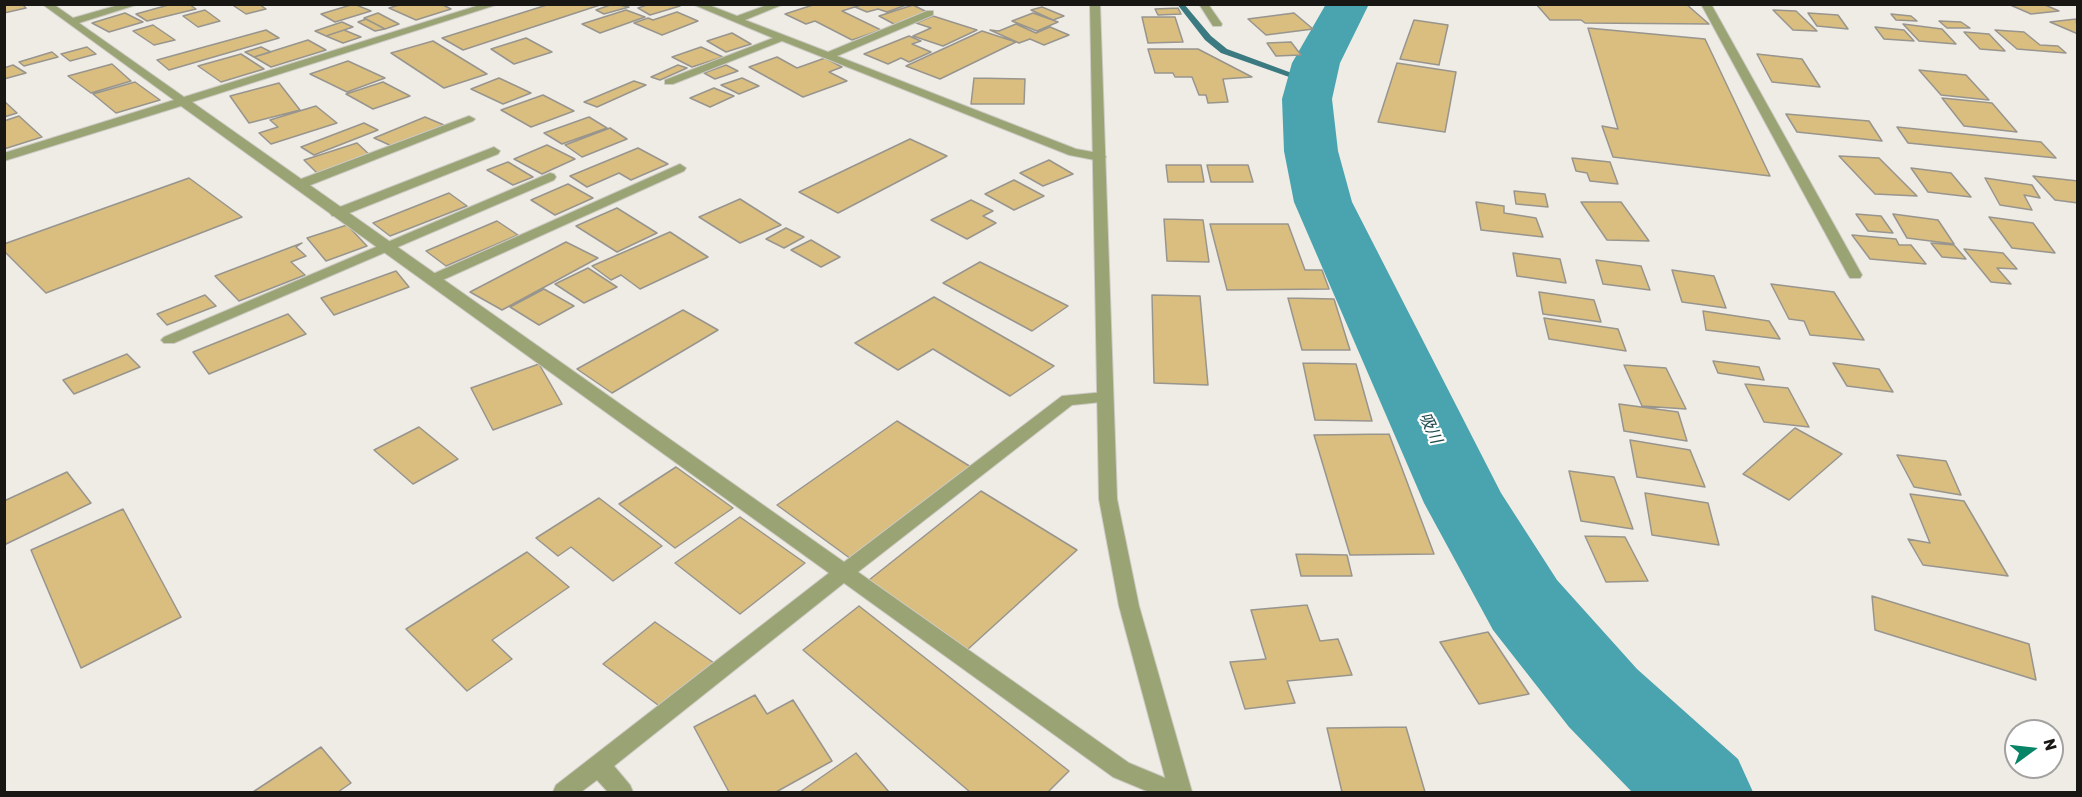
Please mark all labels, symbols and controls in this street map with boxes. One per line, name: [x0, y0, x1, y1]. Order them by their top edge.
water label: 吸川: [1415, 409, 1445, 447]
north arrow: [2004, 719, 2064, 779]
text: N: [2039, 737, 2061, 753]

